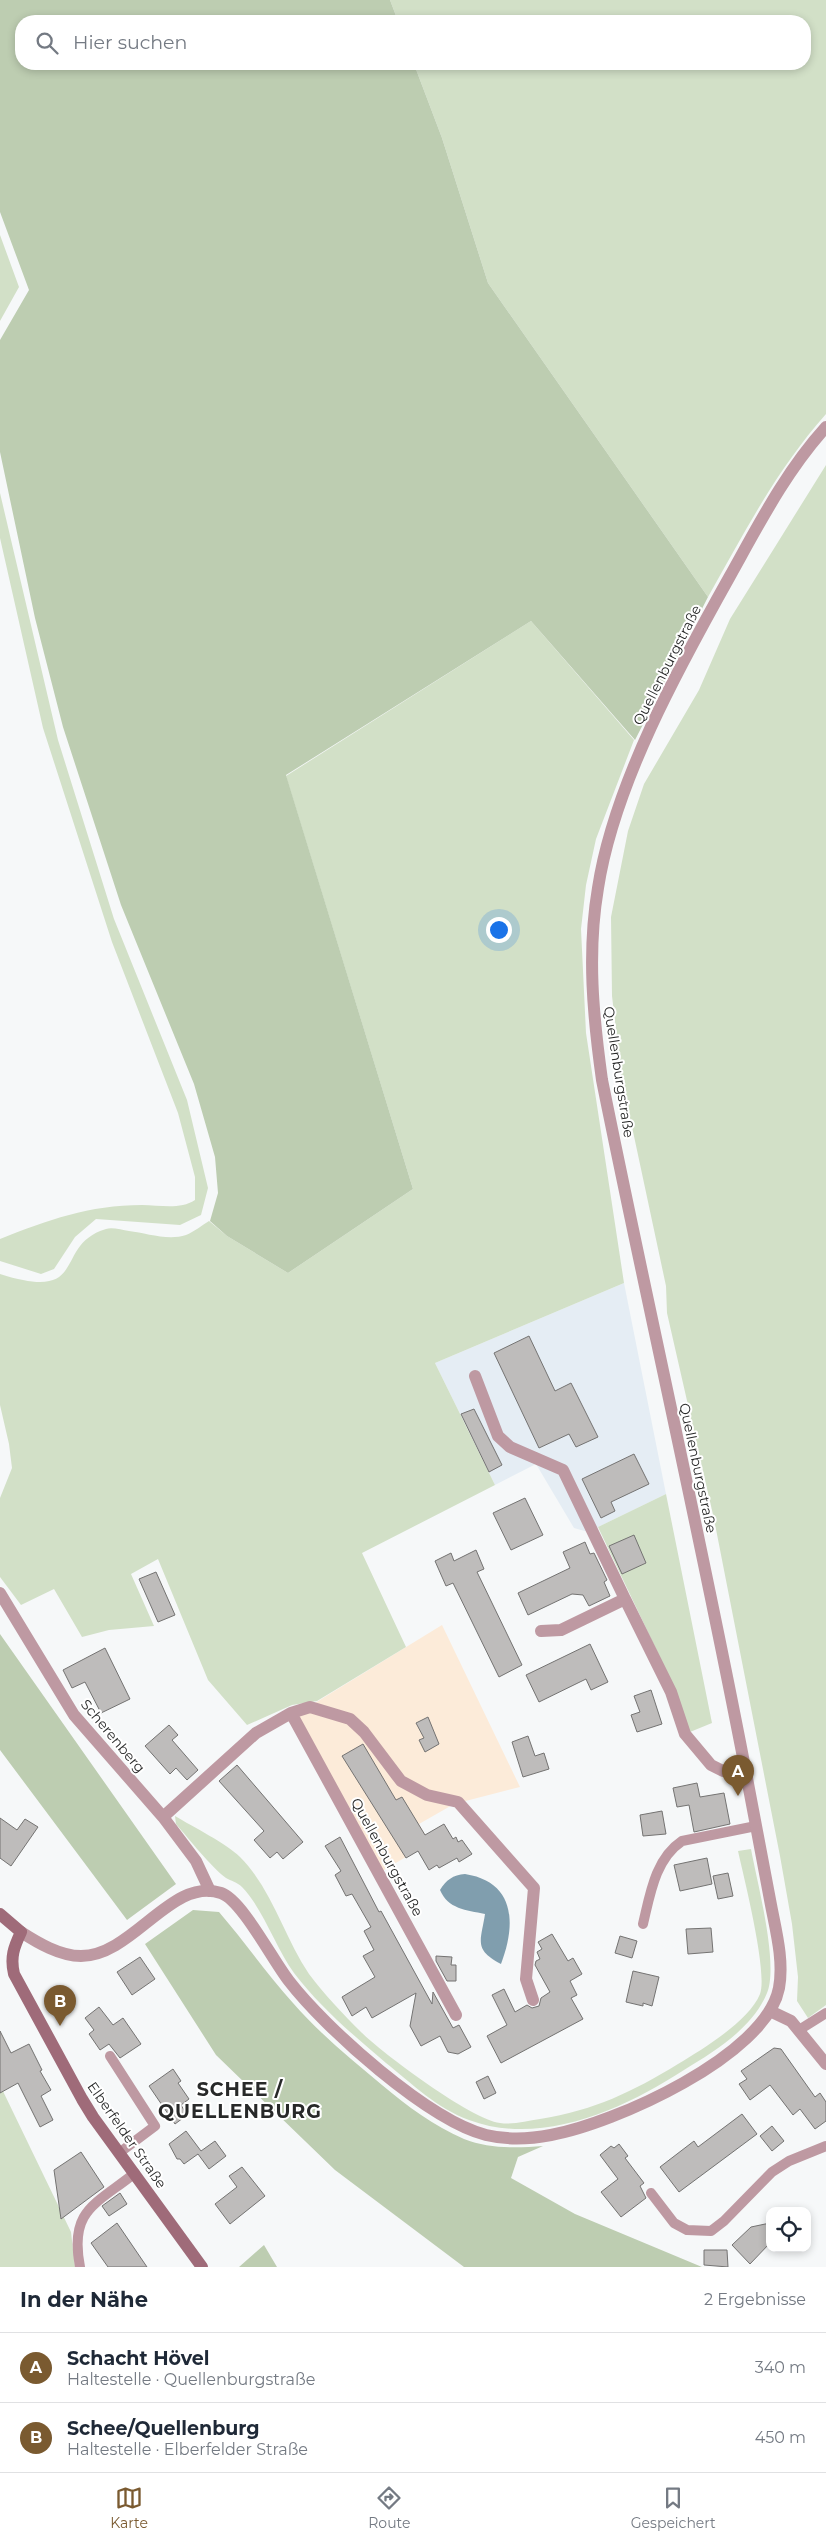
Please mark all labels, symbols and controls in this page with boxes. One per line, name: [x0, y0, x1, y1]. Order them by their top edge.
search box: [15, 15, 811, 70]
icon: search: [33, 29, 61, 57]
text: Hier suchen: [73, 31, 187, 54]
street label: Quellenburgstraße: [629, 602, 705, 728]
your location: [486, 917, 512, 943]
street label: Quellenburgstraße: [600, 1005, 638, 1139]
street label: Quellenburgstraße: [675, 1401, 721, 1535]
street label: Scherenberg: [77, 1695, 149, 1777]
pin: A: [722, 1755, 754, 1796]
street label: Quellenburgstraße: [347, 1795, 427, 1919]
pin: B: [44, 1985, 76, 2026]
street label: Elberfelder Straße: [83, 2078, 171, 2192]
district label: SCHEE / QUELLENBURG: [158, 2078, 322, 2123]
map controls: [766, 2207, 811, 2252]
button: locate: [766, 2207, 811, 2252]
text: In der Nähe: [20, 2287, 148, 2312]
text: 2 Ergebnisse: [704, 2290, 806, 2309]
text: Schacht Hövel: [67, 2347, 209, 2370]
text: A: [30, 2358, 42, 2377]
text: 340 m: [755, 2358, 806, 2377]
text: Haltestelle · Quellenburgstraße: [67, 2370, 315, 2389]
text: Schee/Quellenburg: [67, 2417, 260, 2440]
text: B: [30, 2428, 42, 2447]
text: 450 m: [755, 2428, 806, 2447]
text: Haltestelle · Elberfelder Straße: [67, 2440, 308, 2459]
tab: Karte: [110, 2484, 148, 2532]
tab: Route: [368, 2484, 410, 2532]
tab: Gespeichert: [631, 2484, 716, 2532]

